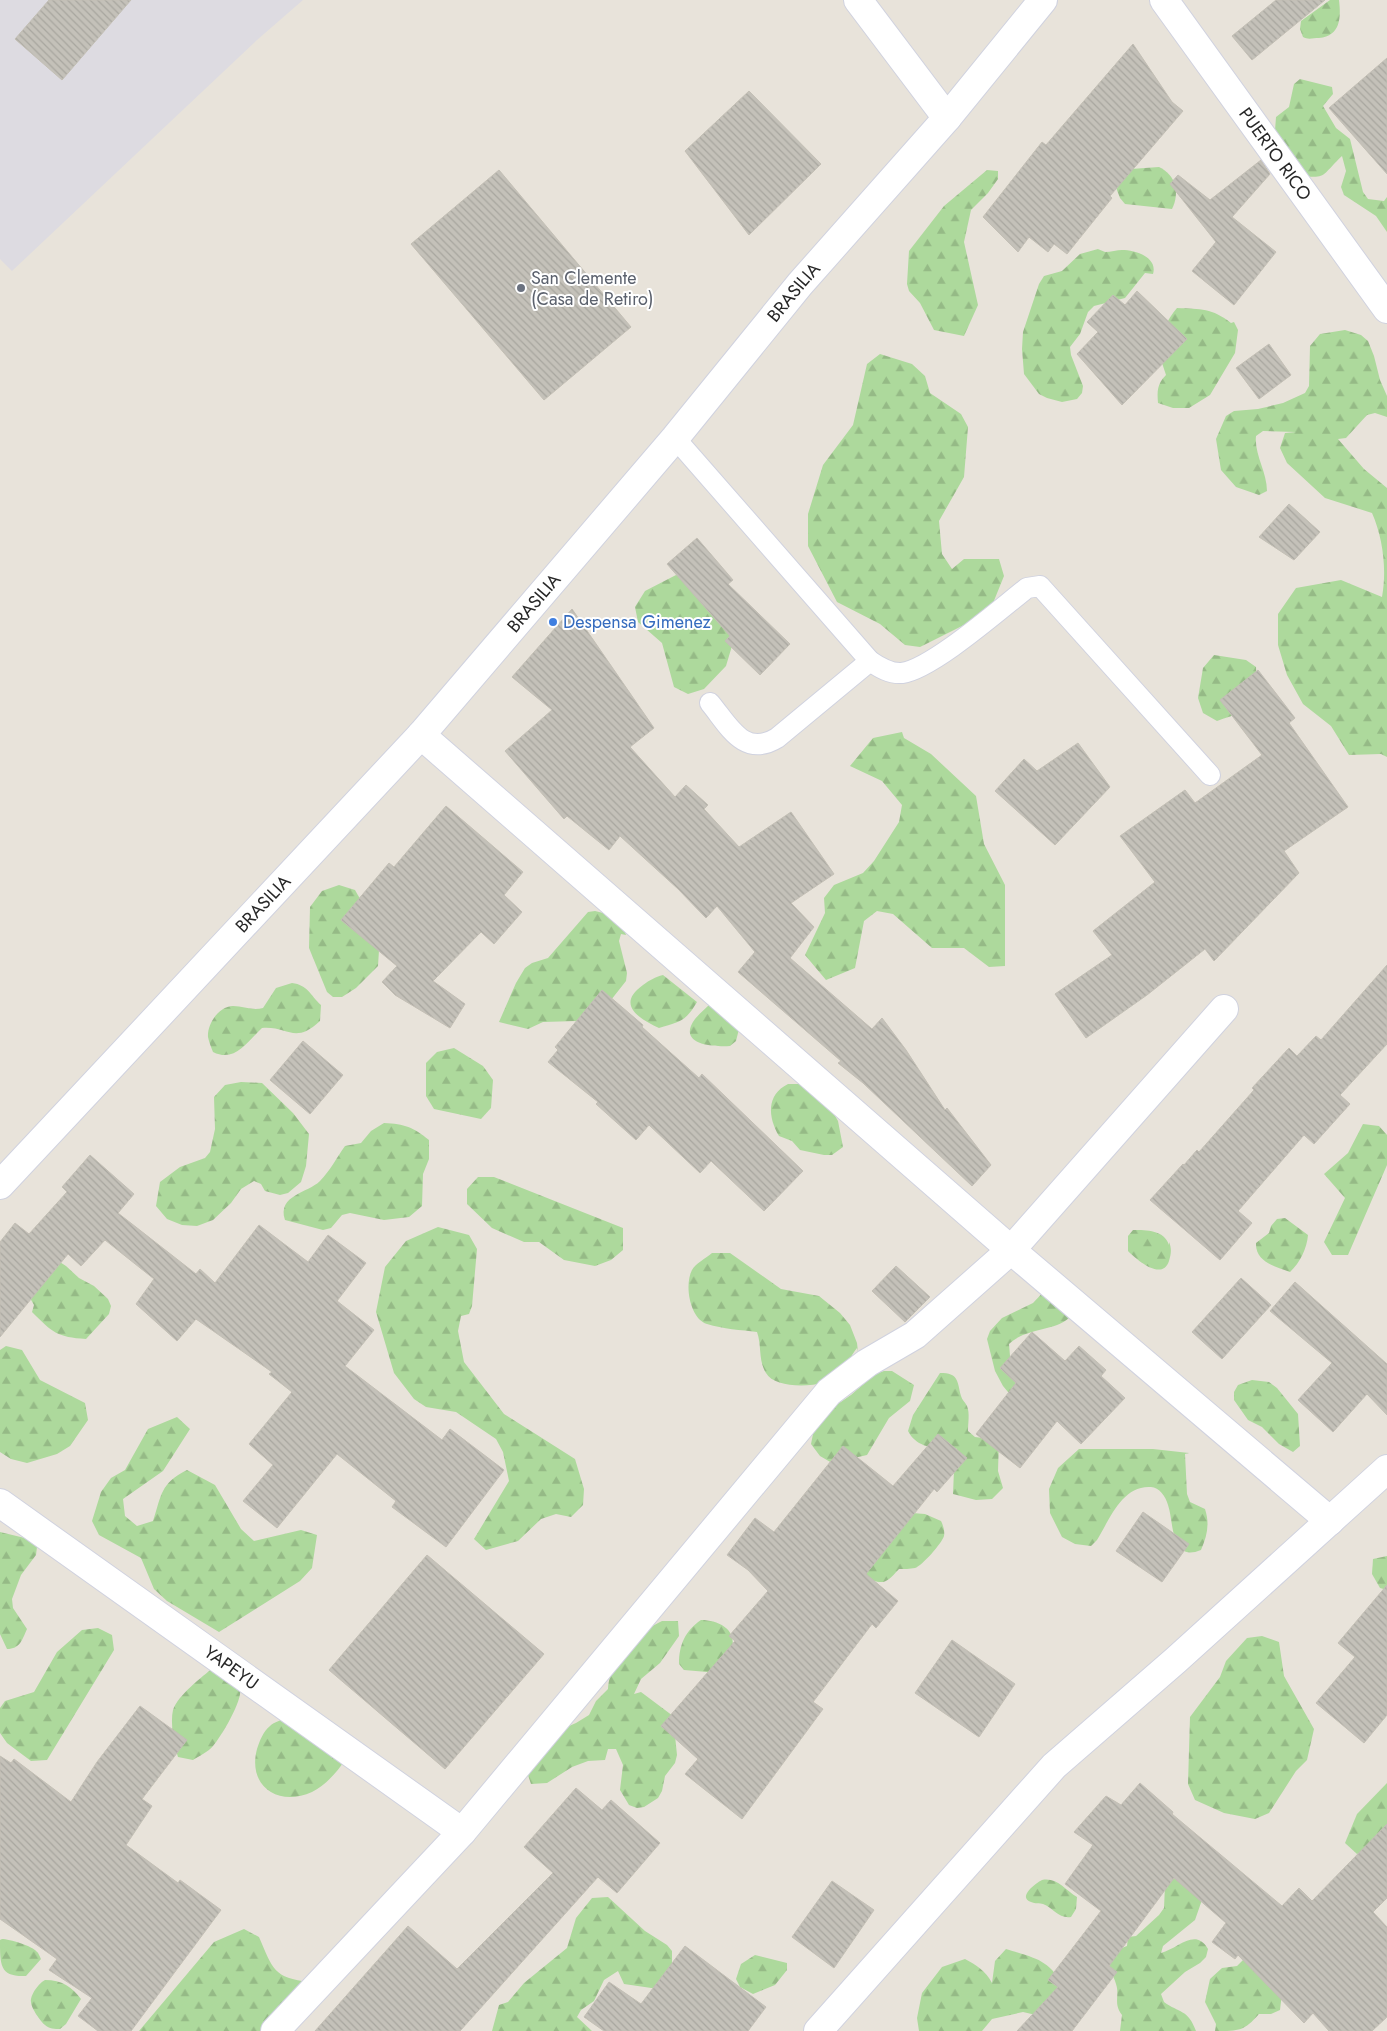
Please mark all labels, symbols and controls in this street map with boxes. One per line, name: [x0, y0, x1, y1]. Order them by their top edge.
street label: PUERTO RICO: [1233, 102, 1318, 206]
street label: BRASILIA: [761, 257, 826, 328]
place label: San Clemente (Casa de Retiro): [531, 265, 653, 312]
marker: San Clemente (Casa de Retiro): [515, 282, 527, 294]
street label: BRASILIA: [501, 568, 567, 638]
place label: Despensa Gimenez: [563, 609, 711, 635]
marker: Despensa Gimenez: [547, 616, 559, 628]
street label: BRASILIA: [229, 869, 297, 939]
street label: YAPEYU: [199, 1639, 264, 1696]

